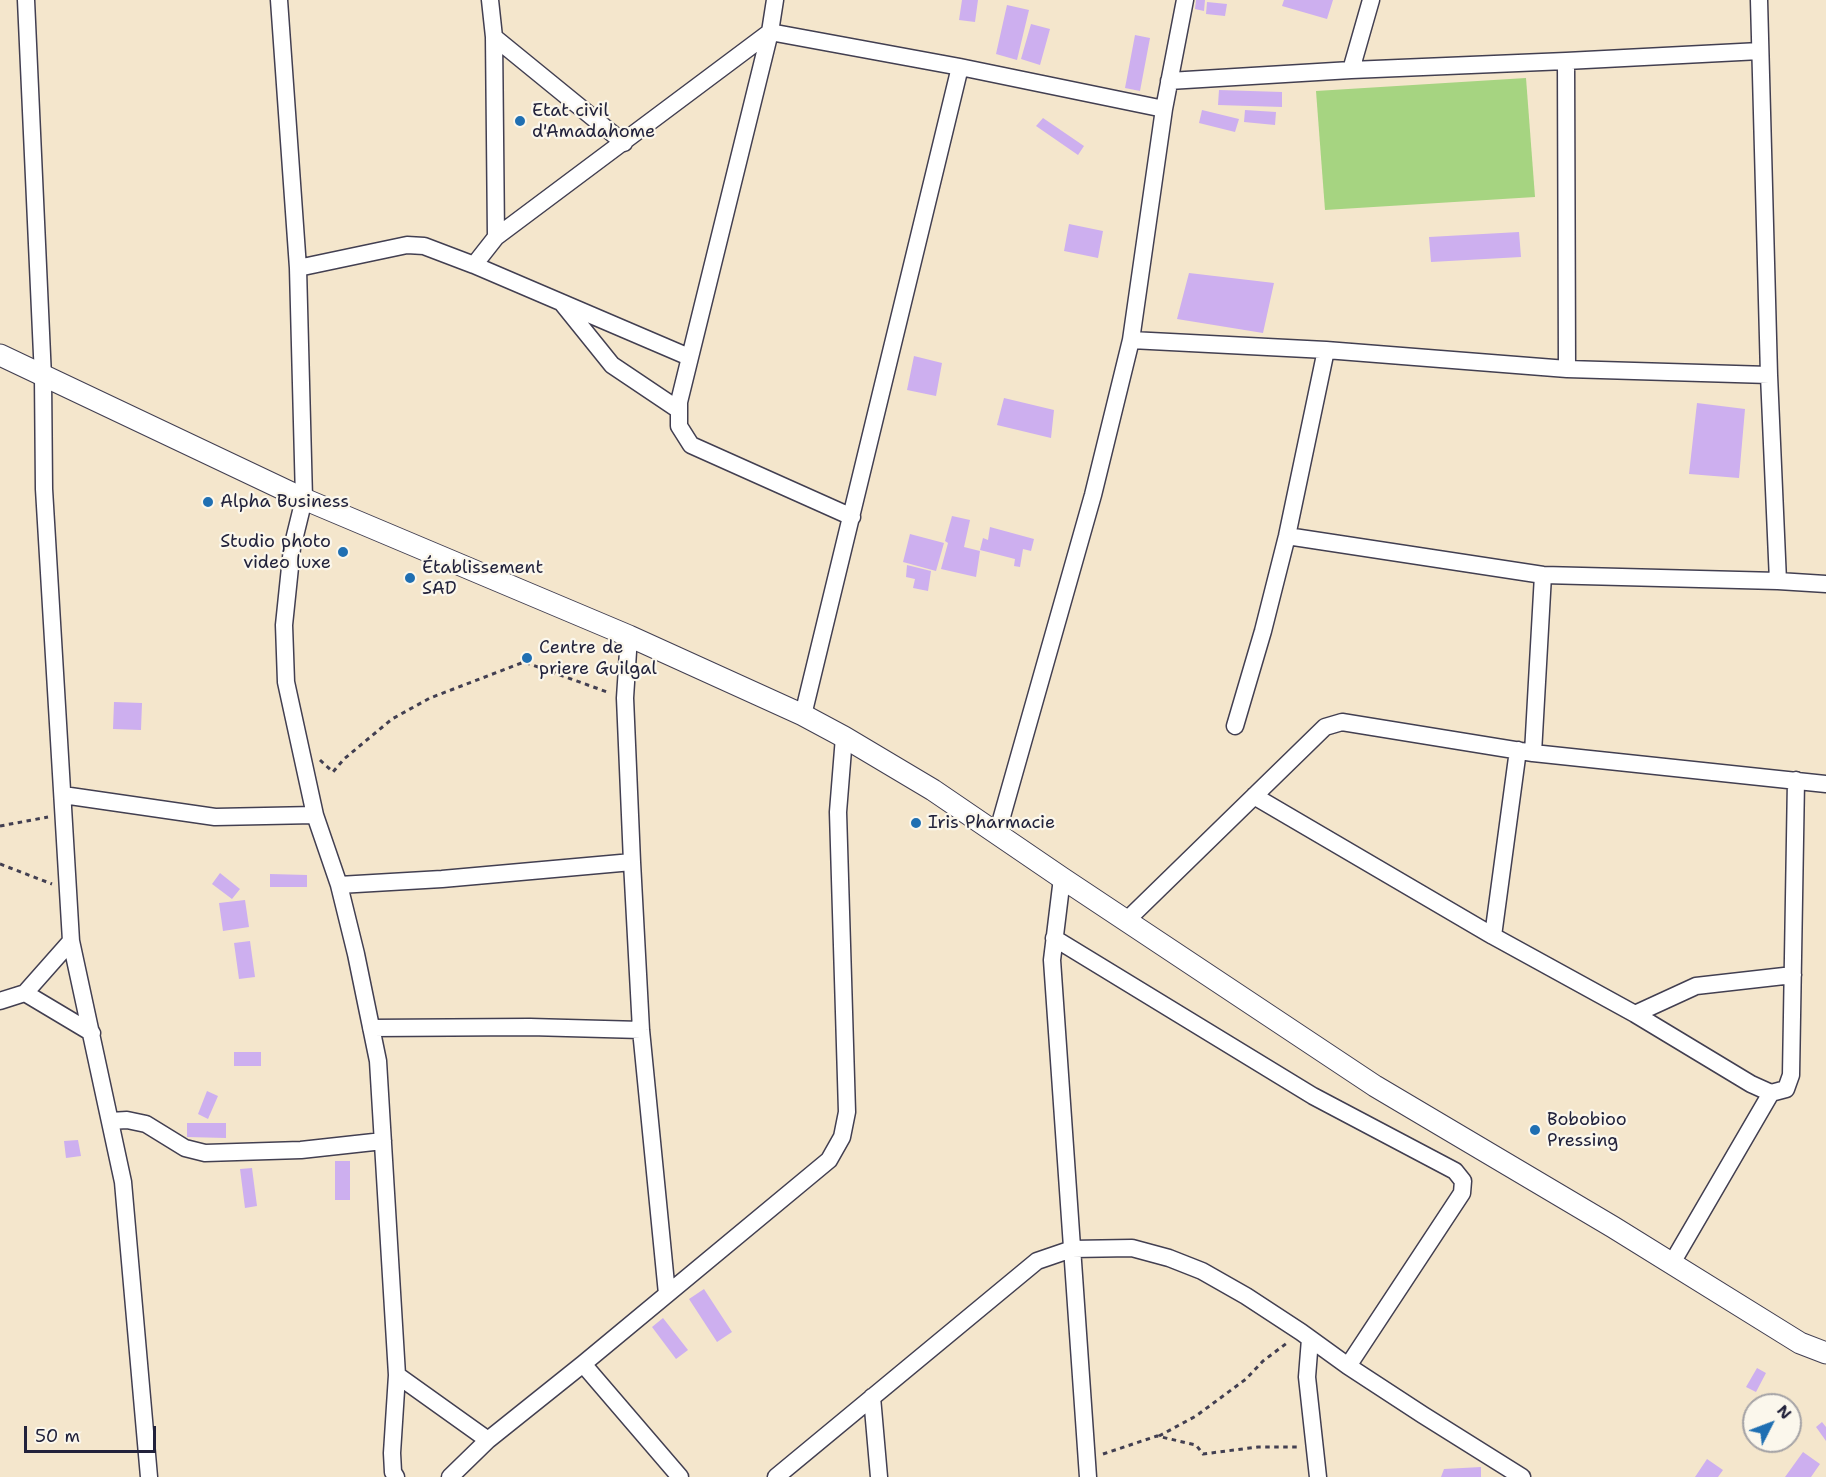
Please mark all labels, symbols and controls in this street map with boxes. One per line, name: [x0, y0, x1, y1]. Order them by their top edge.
place label: Etat civil d'Amadahome: [532, 100, 655, 142]
marker: Etat civil d'Amadahome: [513, 114, 527, 128]
place label: Alpha Business: [220, 491, 349, 513]
marker: Alpha Business: [201, 495, 215, 509]
place label: Studio photo video luxe: [220, 531, 331, 574]
marker: Studio photo video luxe: [336, 545, 350, 559]
place label: Établissement SAD: [422, 557, 543, 600]
marker: Établissement SAD: [403, 571, 417, 585]
place label: Centre de priere Guilgal: [539, 637, 657, 680]
marker: Centre de priere Guilgal: [520, 651, 534, 665]
place label: Iris Pharmacie: [928, 812, 1055, 834]
marker: Iris Pharmacie: [909, 816, 923, 830]
place label: Bobobioo Pressing: [1547, 1109, 1627, 1152]
marker: Bobobioo Pressing: [1528, 1123, 1542, 1137]
north arrow: [1742, 1393, 1802, 1453]
text: N: [1772, 1400, 1796, 1424]
scale bar: [27, 1414, 159, 1452]
text: 50 m: [35, 1424, 80, 1448]

